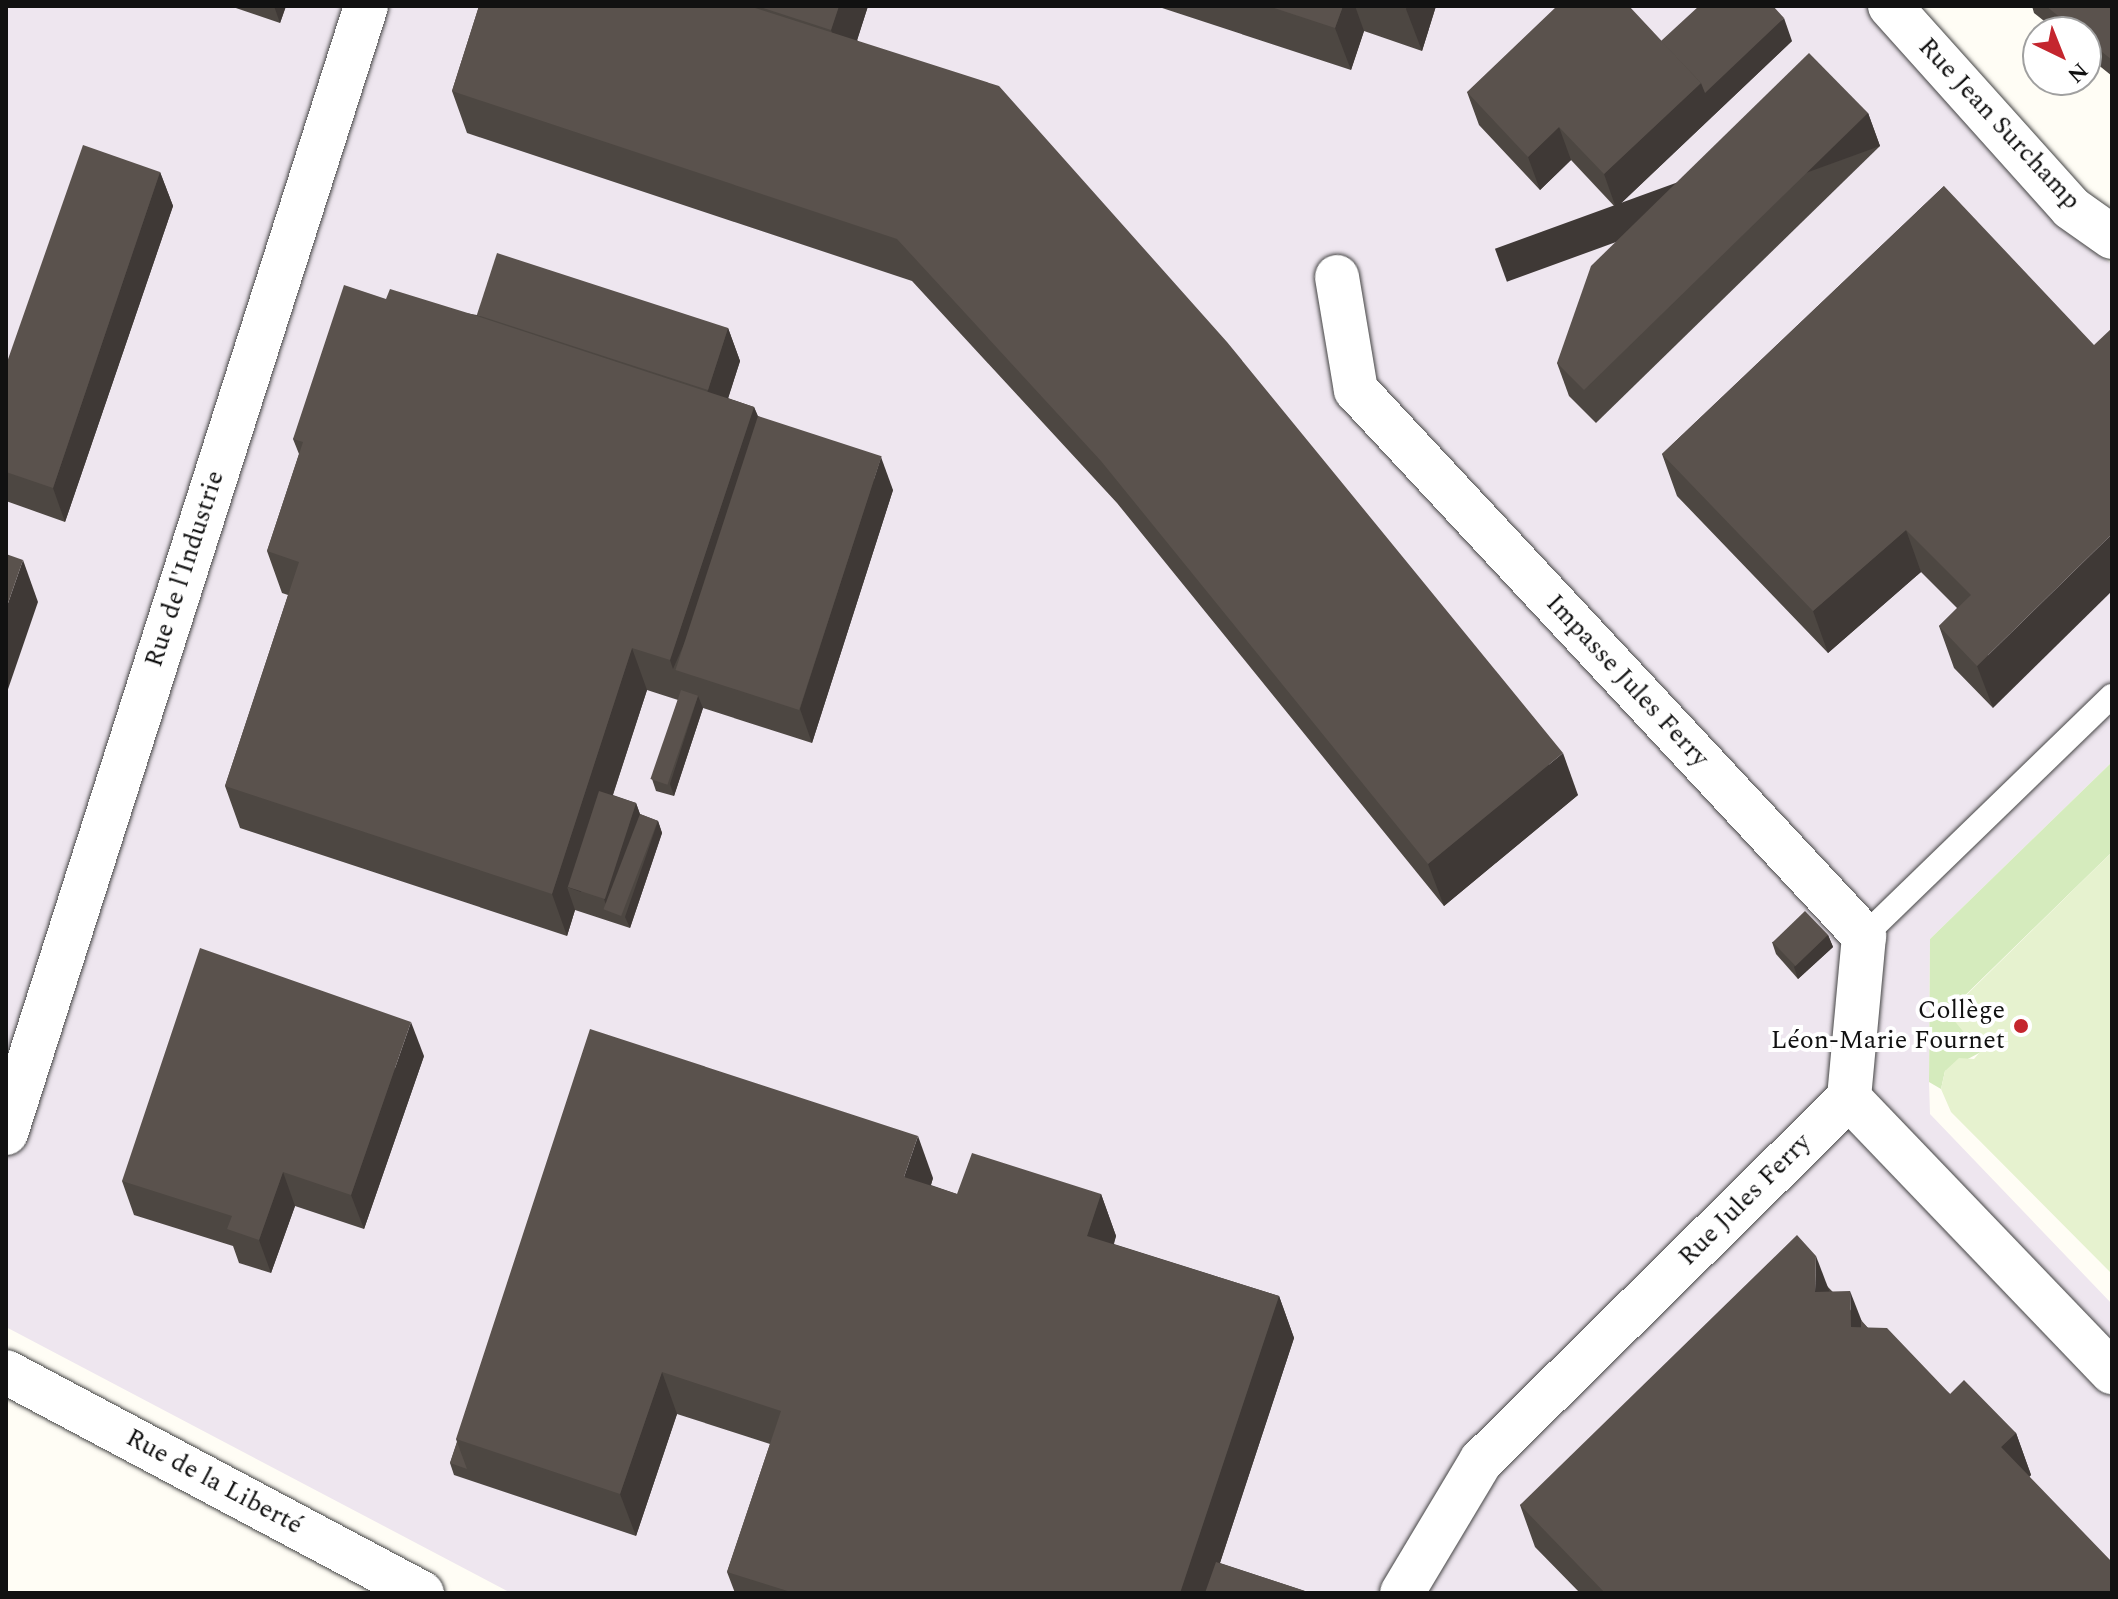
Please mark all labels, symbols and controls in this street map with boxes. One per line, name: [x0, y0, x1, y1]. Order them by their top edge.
north arrow: [2022, 16, 2102, 96]
street label: Rue Jean Surchamp: [1911, 32, 2087, 216]
text: N: [2060, 54, 2095, 91]
street label: Rue de l'Industrie: [139, 467, 231, 671]
street label: Impasse Jules Ferry: [1539, 588, 1715, 774]
place label: Collège Léon-Marie Fournet: [1771, 995, 2005, 1056]
marker: Collège Léon-Marie Fournet: [2012, 1017, 2030, 1035]
street label: Rue Jules Ferry: [1672, 1127, 1818, 1273]
street label: Rue de la Liberté: [120, 1422, 308, 1542]

